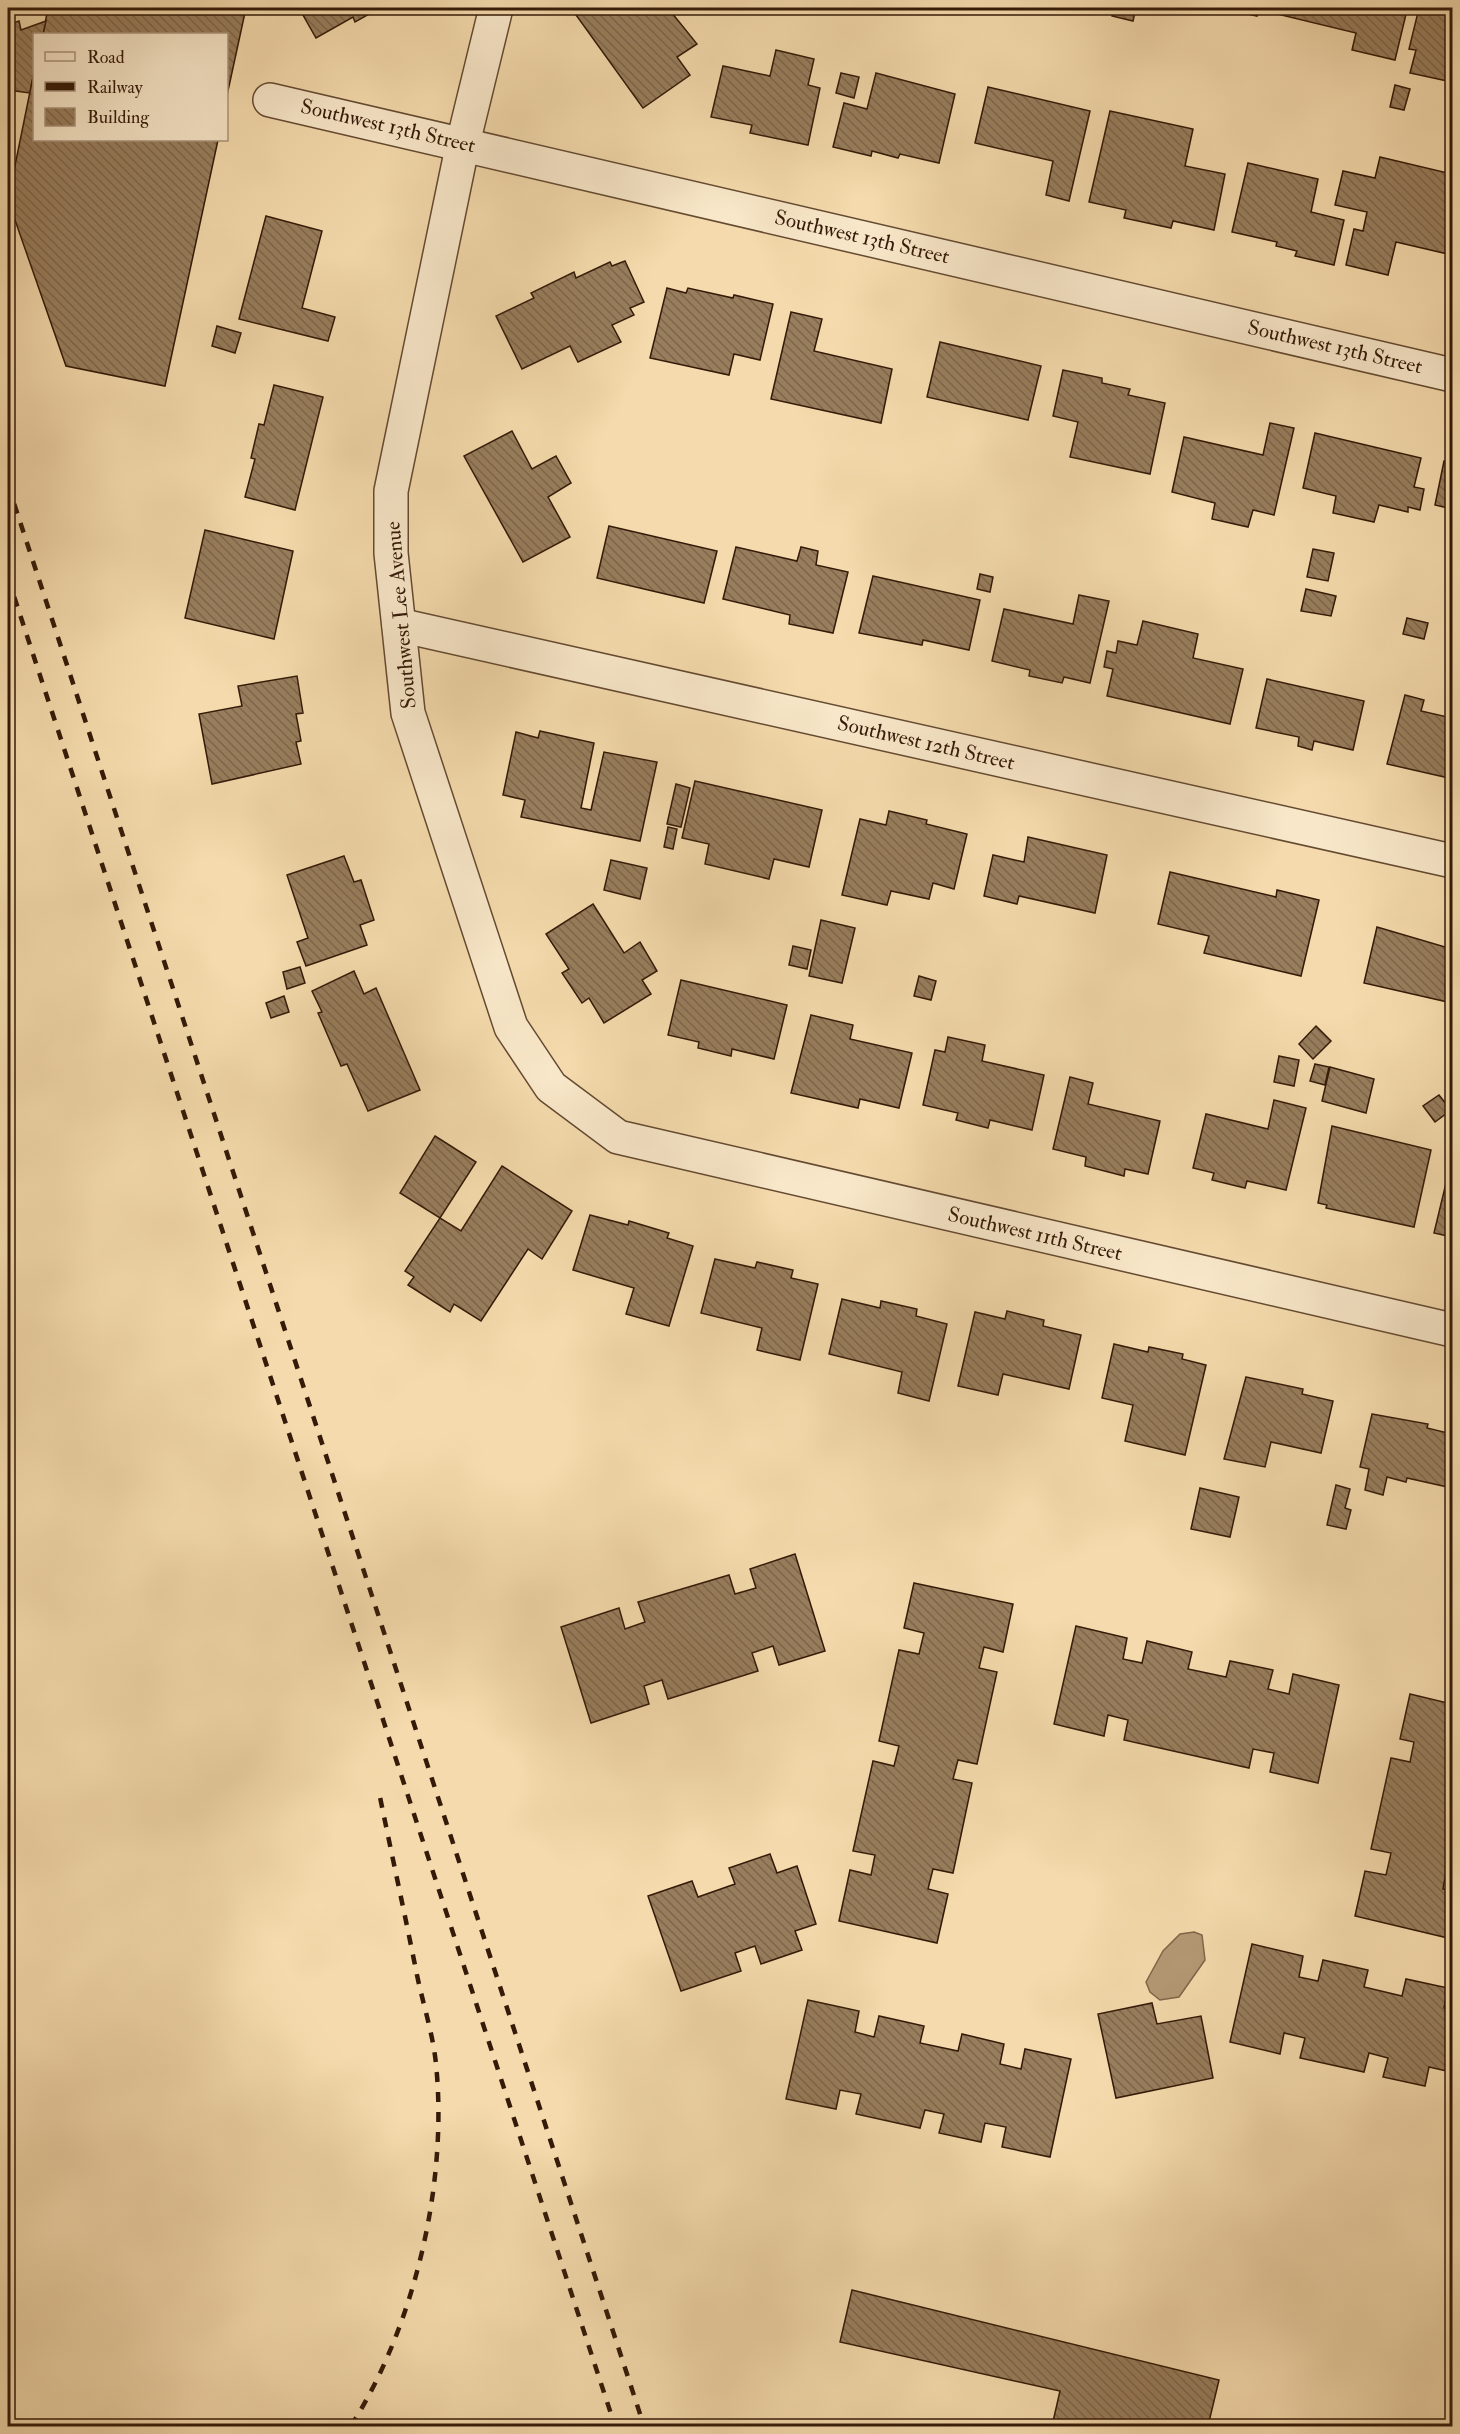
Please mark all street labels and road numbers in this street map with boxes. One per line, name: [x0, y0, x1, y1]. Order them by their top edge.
street label: Southwest 13th Street: [298, 93, 478, 159]
street label: Southwest 13th Street: [772, 204, 952, 270]
street label: Southwest 13th Street: [1245, 314, 1425, 380]
street label: Southwest Lee Avenue: [379, 520, 423, 710]
street label: Southwest 12th Street: [835, 709, 1017, 777]
street label: Southwest 11th Street: [945, 1201, 1125, 1267]

